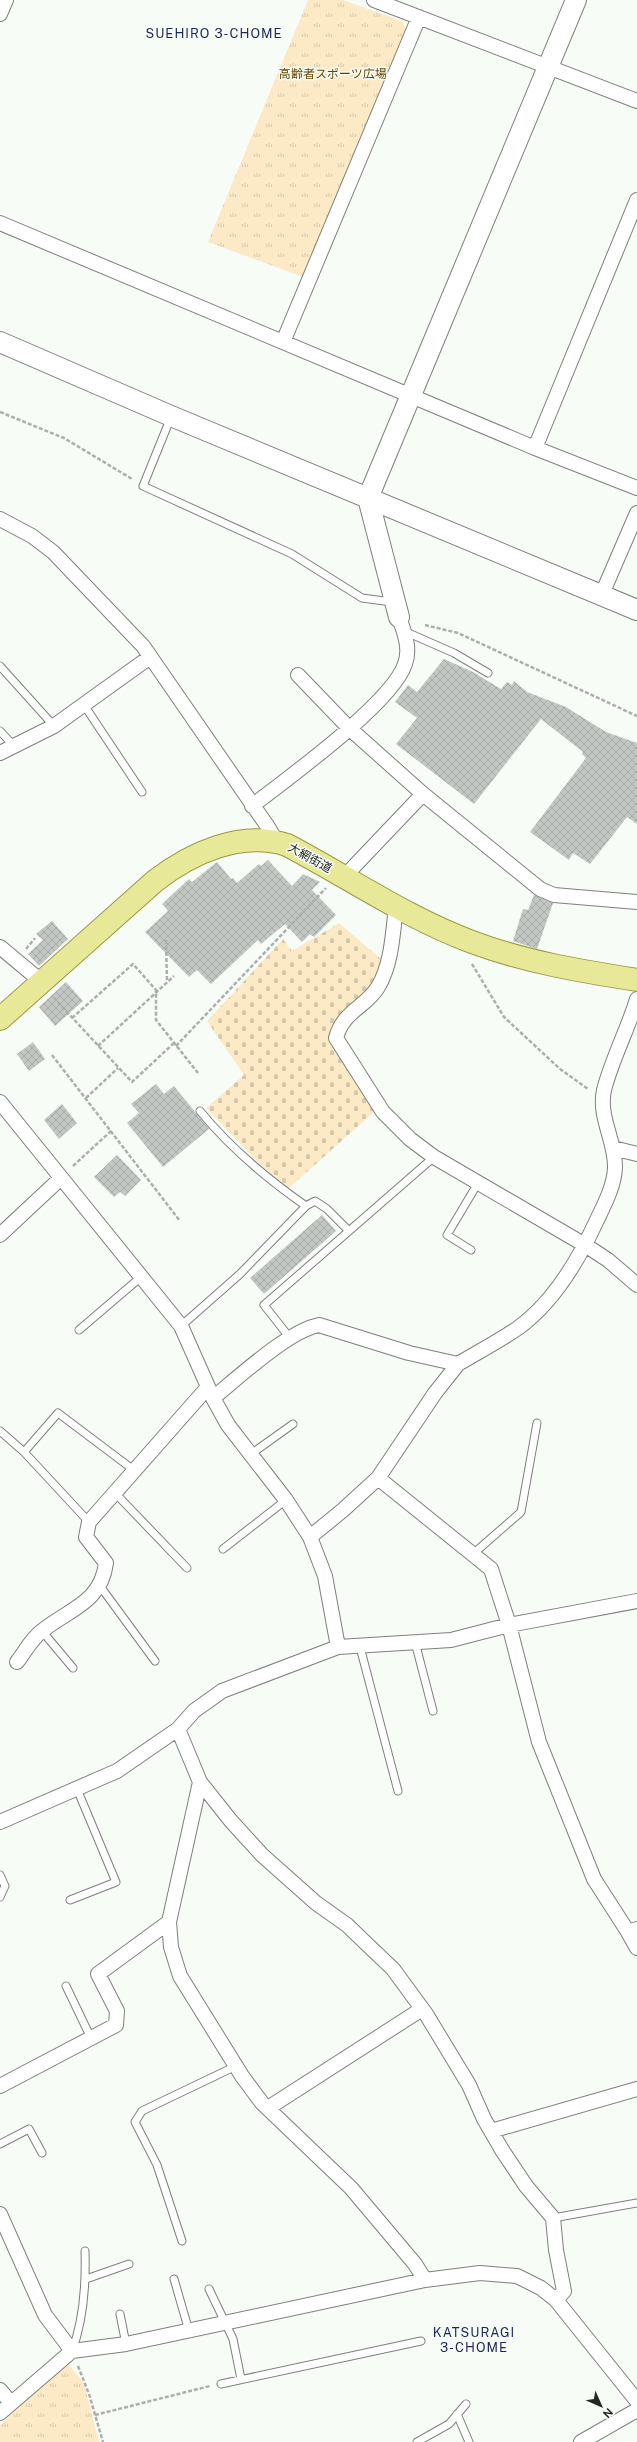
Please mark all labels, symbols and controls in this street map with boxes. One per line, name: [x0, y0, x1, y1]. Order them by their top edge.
district label: SUEHIRO 3-CHOME: [145, 26, 283, 41]
park label: 高齢者スポーツ広場: [279, 67, 387, 81]
street label: 大網街道: [286, 840, 334, 876]
district label: KATSURAGI 3-CHOME: [433, 2325, 515, 2355]
north arrow: [581, 2386, 621, 2426]
text: N: [601, 2406, 615, 2420]

